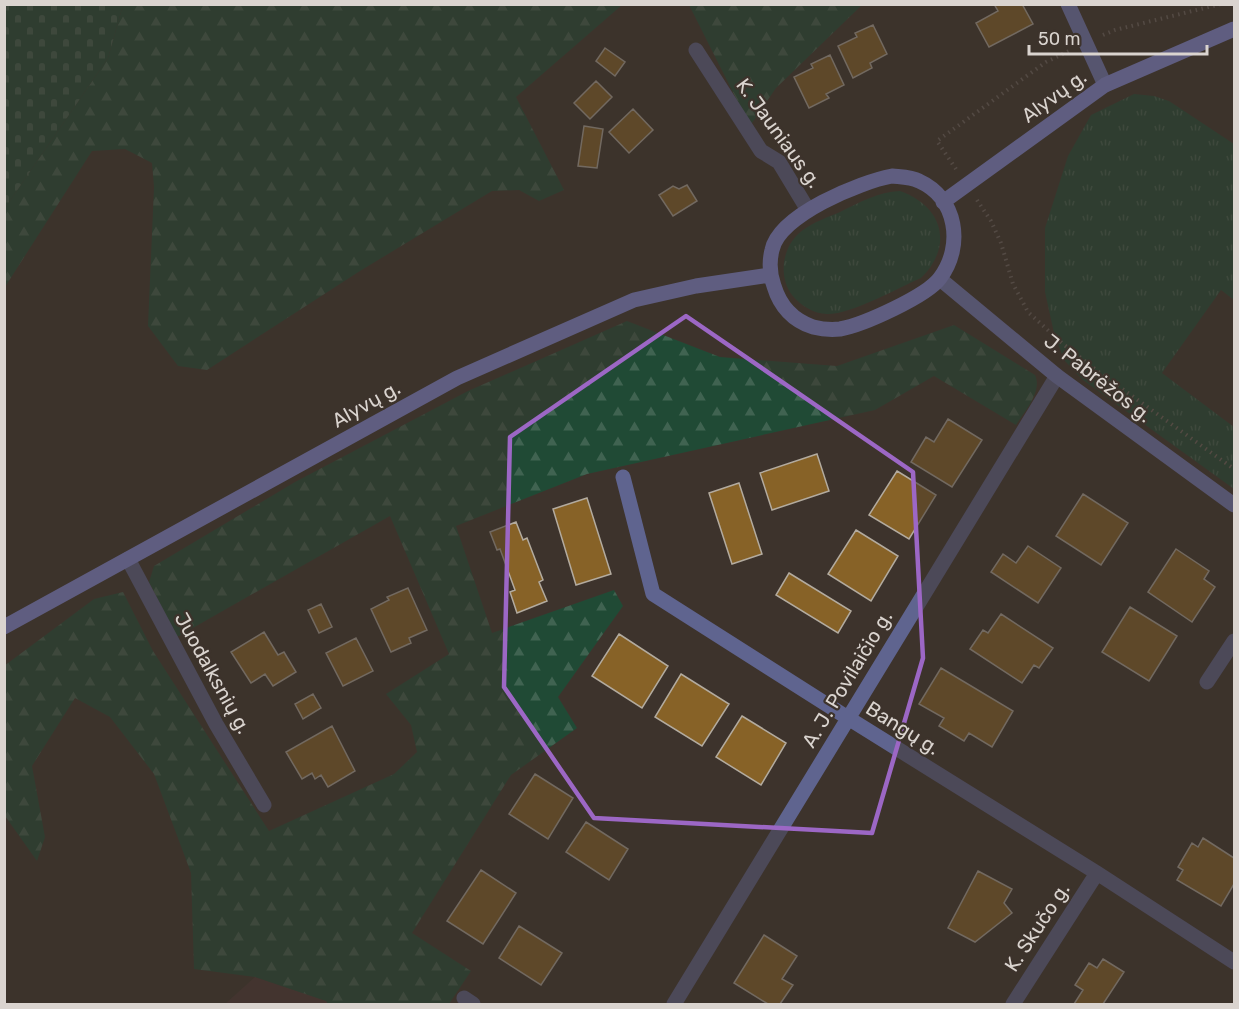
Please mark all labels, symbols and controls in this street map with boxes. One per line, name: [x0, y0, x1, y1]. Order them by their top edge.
scale bar: [1029, 18, 1208, 56]
text: 50 m: [1038, 28, 1081, 50]
street label: Alyvų g.: [1017, 64, 1091, 128]
street label: K. Jauniaus g.: [731, 73, 827, 193]
street label: J. Pabrėžos g.: [1039, 329, 1157, 427]
street label: Alyvų g.: [328, 375, 404, 433]
street label: A. J. Povilaičio g.: [797, 606, 897, 752]
street label: Juodalksnių g.: [170, 608, 256, 738]
street label: Bangų g.: [862, 696, 944, 760]
street label: K. Skučo g.: [999, 878, 1075, 976]

